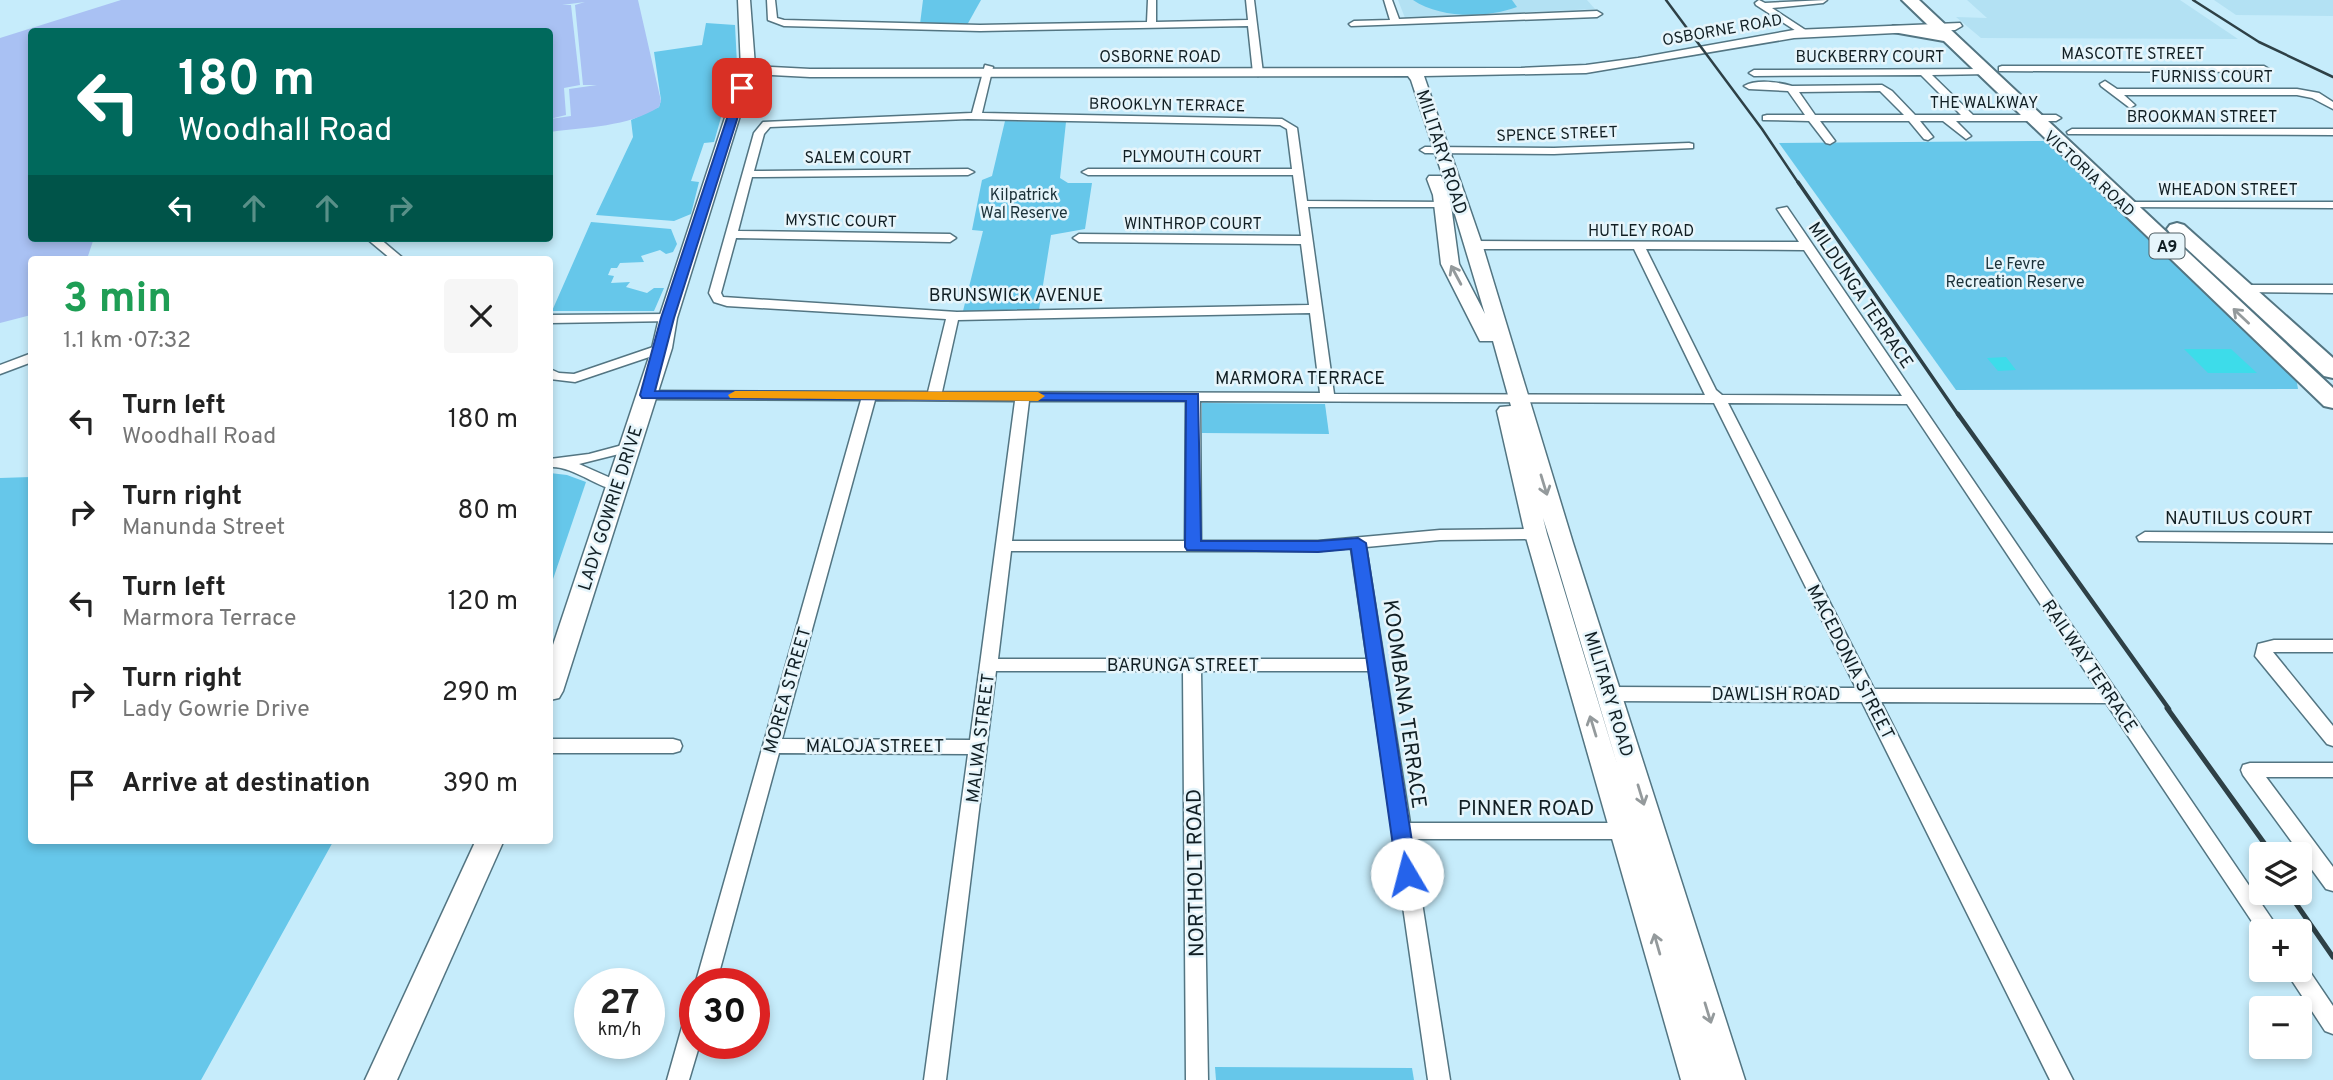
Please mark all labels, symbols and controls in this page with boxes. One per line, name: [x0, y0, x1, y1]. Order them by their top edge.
street label: OSBORNE ROAD: [1661, 11, 1784, 51]
street label: MASCOTTE STREET: [2061, 45, 2205, 65]
street label: OSBORNE ROAD: [1099, 48, 1221, 68]
street label: BUCKBERRY COURT: [1796, 48, 1944, 68]
text: 180 m: [178, 51, 315, 113]
icon: left: [63, 56, 154, 147]
pin: [712, 58, 772, 118]
street label: FURNISS COURT: [2151, 68, 2273, 88]
icon: arrive: [723, 69, 761, 107]
street label: MILITARY ROAD: [1410, 87, 1472, 218]
street label: THE WALKWAY: [1930, 94, 2038, 114]
street label: BROOKLYN TERRACE: [1089, 95, 1245, 117]
street label: BROOKMAN STREET: [2127, 108, 2277, 128]
text: Woodhall Road: [178, 112, 392, 152]
street label: SPENCE STREET: [1496, 123, 1618, 147]
street label: VICTORIA ROAD: [2039, 127, 2138, 222]
street label: PLYMOUTH COURT: [1122, 148, 1262, 168]
street label: SALEM COURT: [804, 149, 912, 169]
street label: WHEADON STREET: [2158, 181, 2298, 201]
park label: Kilpatrick Wal Reserve: [980, 186, 1068, 224]
icon: left: [162, 189, 200, 227]
icon: ahead: [235, 189, 273, 227]
icon: ahead: [308, 189, 346, 227]
icon: right: [381, 189, 419, 227]
street label: MYSTIC COURT: [785, 211, 897, 233]
street label: WINTHROP COURT: [1124, 215, 1262, 235]
street label: MILDUNGA TERRACE: [1802, 218, 1917, 374]
street label: HUTLEY ROAD: [1588, 222, 1694, 242]
road number: A9: [2150, 234, 2184, 258]
park label: Le Fevre Recreation Reserve: [1946, 255, 2085, 293]
one-way arrow: [1449, 265, 1462, 286]
text: 3 min: [63, 274, 172, 327]
button: close: [444, 279, 518, 353]
street label: BRUNSWICK AVENUE: [929, 285, 1103, 308]
one-way arrow: [2233, 307, 2250, 324]
text: 1.1 km · 07:32: [63, 327, 191, 356]
street label: MARMORA TERRACE: [1215, 368, 1385, 391]
text: Turn left: [122, 390, 226, 423]
icon: left: [63, 402, 101, 440]
text: 180 m: [448, 404, 518, 437]
text: Woodhall Road: [122, 423, 276, 452]
street label: LADY GOWRIE DRIVE: [574, 423, 649, 594]
one-way arrow: [1539, 473, 1552, 495]
text: Turn right: [122, 481, 242, 514]
icon: right: [63, 493, 101, 531]
text: 80 m: [458, 495, 518, 528]
street label: NAUTILUS COURT: [2165, 508, 2313, 531]
text: Manunda Street: [122, 514, 285, 543]
text: Turn left: [122, 572, 226, 605]
street label: MACEDONIA STREET: [1801, 581, 1899, 744]
icon: left: [63, 584, 101, 622]
text: 120 m: [448, 586, 518, 619]
street label: RAILWAY TERRACE: [2036, 596, 2142, 738]
street label: KOOMBANA TERRACE: [1375, 598, 1432, 810]
text: Marmora Terrace: [122, 605, 296, 634]
street label: MOREA STREET: [759, 624, 818, 756]
street label: MILITARY ROAD: [1578, 629, 1638, 760]
street label: BARUNGA STREET: [1107, 655, 1259, 678]
text: Turn right: [122, 663, 242, 696]
street label: MALWA STREET: [962, 672, 1001, 804]
icon: right: [63, 675, 101, 713]
text: 290 m: [442, 677, 518, 710]
street label: DAWLISH ROAD: [1711, 684, 1841, 707]
text: Lady Gowrie Drive: [122, 696, 310, 725]
one-way arrow: [1586, 715, 1599, 737]
street label: MALOJA STREET: [806, 736, 944, 759]
icon: arrive: [63, 766, 101, 804]
text: Arrive at destination: [122, 768, 370, 801]
text: 390 m: [443, 768, 518, 801]
one-way arrow: [1635, 784, 1648, 806]
street label: NORTHOLT ROAD: [1182, 789, 1211, 957]
street label: PINNER ROAD: [1458, 796, 1594, 823]
position arrow: [1370, 837, 1444, 911]
map controls: [2249, 842, 2312, 1059]
button: layers: [2249, 842, 2312, 905]
button: +: [2249, 919, 2312, 982]
one-way arrow: [1650, 933, 1663, 955]
speed limit sign: 30: [679, 968, 770, 1059]
text: 27: [600, 982, 639, 1026]
button: −: [2249, 996, 2312, 1059]
one-way arrow: [1703, 1001, 1716, 1023]
text: km/h: [598, 1019, 641, 1042]

